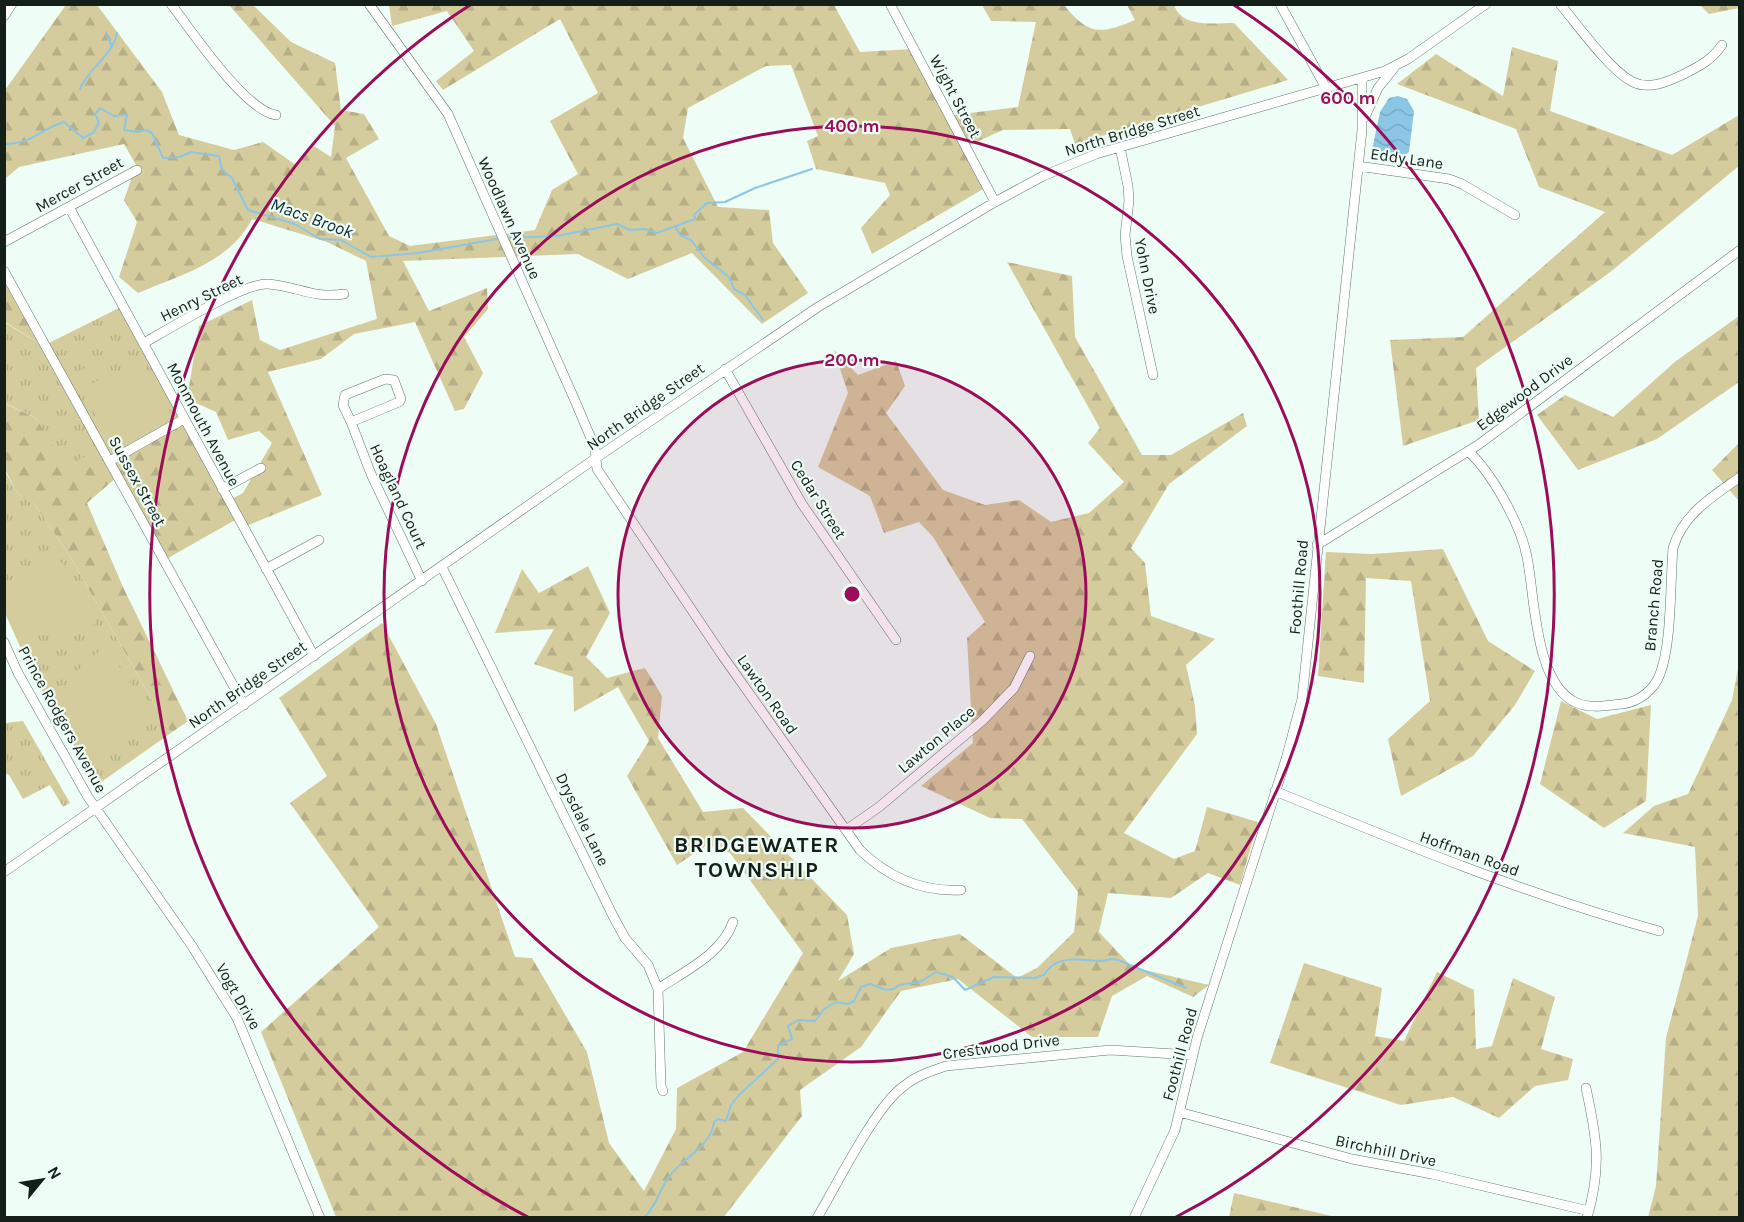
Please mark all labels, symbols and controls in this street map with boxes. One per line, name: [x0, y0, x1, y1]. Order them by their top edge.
street label: Wight Street: [926, 51, 985, 141]
text: 600 m: [1320, 87, 1376, 109]
street label: North Bridge Street: [1062, 101, 1202, 160]
text: 400 m: [824, 115, 880, 137]
street label: Eddy Lane: [1369, 144, 1445, 173]
street label: Mercer Street: [32, 152, 126, 216]
street label: Woodlawn Avenue: [474, 154, 545, 282]
water label: Macs Brook: [268, 193, 357, 243]
street label: Yohn Drive: [1131, 237, 1164, 316]
street label: Henry Street: [157, 269, 246, 326]
text: 200 m: [824, 349, 880, 371]
street label: Edgewood Drive: [1472, 350, 1576, 435]
street label: Monmouth Avenue: [163, 359, 244, 489]
street label: North Bridge Street: [583, 359, 708, 454]
street label: Sussex Street: [105, 433, 170, 530]
street label: Hoagland Court: [366, 441, 431, 552]
street label: Cedar Street: [787, 456, 850, 542]
street label: Foothill Road: [1285, 539, 1312, 635]
street label: Branch Road: [1640, 558, 1667, 652]
centre of rings: [842, 584, 862, 604]
street label: North Bridge Street: [185, 637, 310, 732]
street label: Prince Rodgers Avenue: [14, 642, 111, 796]
street label: Lawton Road: [733, 651, 802, 738]
street label: Lawton Place: [894, 702, 979, 777]
street label: Drysdale Lane: [552, 770, 613, 869]
street label: Hoffman Road: [1417, 827, 1522, 880]
district label: BRIDGEWATER TOWNSHIP: [674, 832, 840, 883]
street label: Vogt Drive: [212, 960, 265, 1033]
street label: Foothill Road: [1158, 1006, 1201, 1103]
street label: Crestwood Drive: [941, 1030, 1061, 1063]
street label: Birchhill Drive: [1334, 1130, 1438, 1170]
north arrow: [12, 1150, 72, 1210]
text: N: [43, 1163, 66, 1182]

